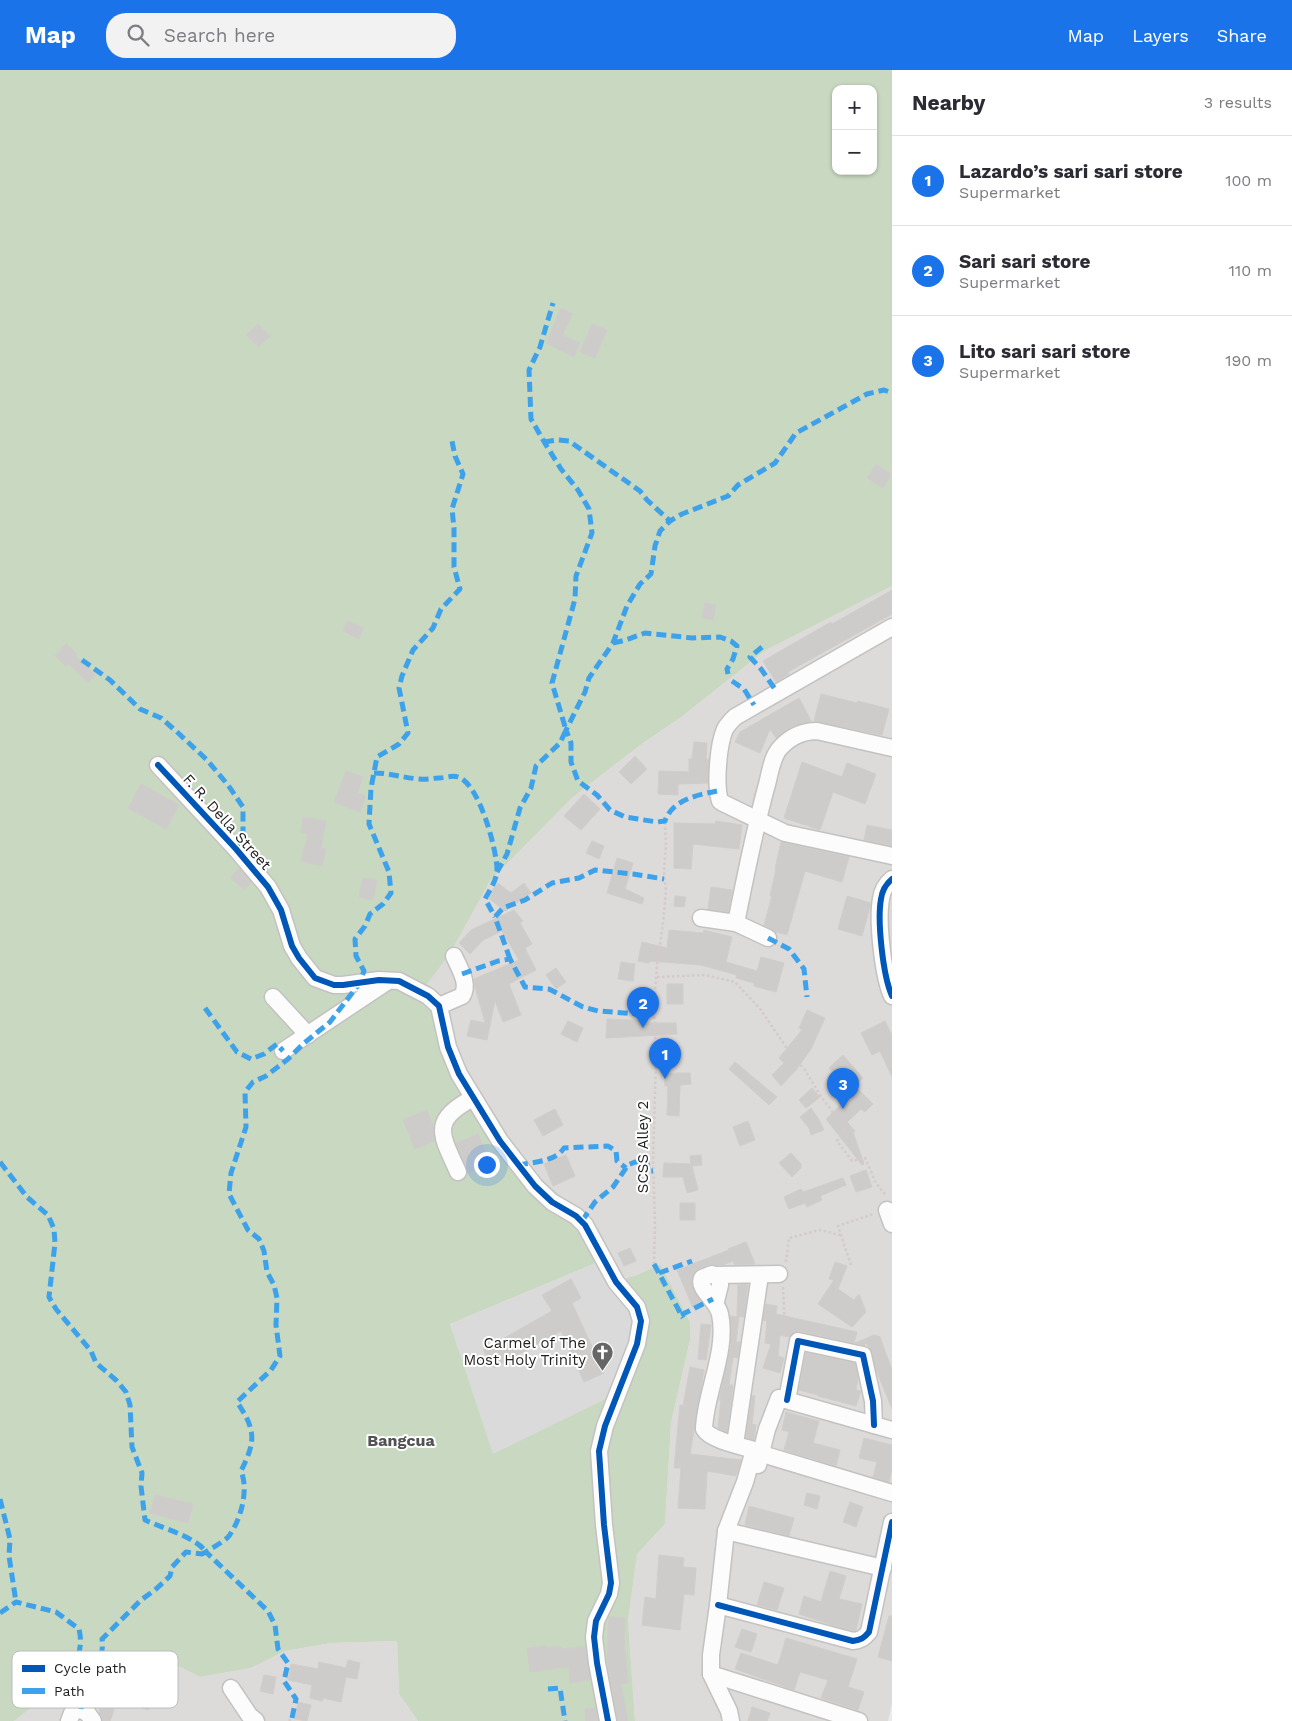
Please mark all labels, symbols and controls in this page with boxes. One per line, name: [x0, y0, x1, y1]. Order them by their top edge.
search box: [106, 13, 456, 58]
text: Map: [25, 21, 76, 49]
icon: search: [124, 21, 152, 49]
text: Search here: [164, 24, 275, 47]
text: Map: [1067, 25, 1104, 46]
text: Layers: [1132, 25, 1189, 46]
text: Share: [1217, 25, 1267, 46]
map controls: [832, 85, 877, 175]
button: +: [832, 85, 877, 130]
text: Nearby: [912, 90, 985, 115]
text: 3 results: [1204, 93, 1272, 112]
button: −: [832, 130, 877, 175]
text: Lazardo’s sari sari store: [959, 160, 1183, 183]
text: 1: [925, 171, 931, 190]
text: 100 m: [1225, 171, 1272, 190]
text: Supermarket: [959, 183, 1060, 202]
text: Sari sari store: [959, 250, 1090, 273]
text: 2: [923, 261, 933, 280]
text: 110 m: [1229, 261, 1272, 280]
text: Supermarket: [959, 273, 1060, 292]
text: Lito sari sari store: [959, 340, 1130, 363]
text: 3: [923, 351, 933, 370]
text: 190 m: [1225, 351, 1272, 370]
text: Supermarket: [959, 363, 1060, 382]
street label: F. R. Della Street: [179, 770, 275, 874]
pin: 2: [627, 987, 659, 1028]
pin: 1: [649, 1038, 681, 1079]
pin: 3: [827, 1068, 859, 1109]
street label: SCSS Alley 2: [634, 1101, 652, 1193]
your location: [474, 1152, 500, 1178]
place label: Carmel of The Most Holy Trinity: [463, 1334, 586, 1369]
church icon: Carmel of The Most Holy Trinity: [590, 1340, 614, 1371]
district label: Bangcua: [367, 1431, 435, 1450]
legend: [12, 1651, 178, 1708]
text: Cycle path: [54, 1660, 127, 1676]
text: Path: [54, 1683, 85, 1699]

